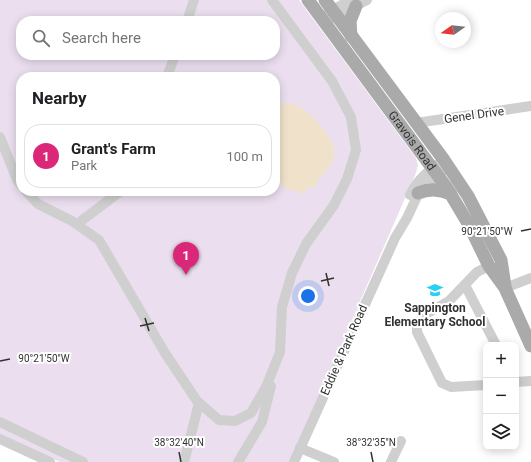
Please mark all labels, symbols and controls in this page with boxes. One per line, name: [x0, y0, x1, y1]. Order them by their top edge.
north arrow: [435, 12, 471, 48]
search box: [16, 16, 280, 60]
icon: search: [30, 27, 52, 49]
text: Search here: [62, 29, 141, 47]
text: Nearby: [32, 88, 87, 108]
street label: Genel Drive: [443, 104, 505, 126]
street label: Gravois Road: [385, 108, 439, 173]
text: Grant's Farm: [71, 140, 156, 158]
text: 1: [42, 149, 50, 164]
text: 100 m: [226, 149, 263, 164]
text: Park: [71, 158, 97, 173]
text: 90°21'50"W: [461, 226, 513, 237]
pin: 1: [173, 242, 199, 275]
school or university icon: Sappington Elementary School: [426, 281, 444, 299]
your location: [298, 286, 318, 306]
place label: Sappington Elementary School: [384, 301, 486, 329]
street label: Eddie & Park Road: [318, 303, 370, 397]
map controls: [483, 342, 519, 450]
button: +: [483, 342, 519, 378]
text: 90°21'50"W: [18, 353, 70, 364]
button: −: [483, 378, 519, 414]
button: layers: [483, 414, 519, 450]
text: 38°32'40"N: [154, 437, 204, 448]
text: 38°32'35"N: [346, 437, 396, 448]

